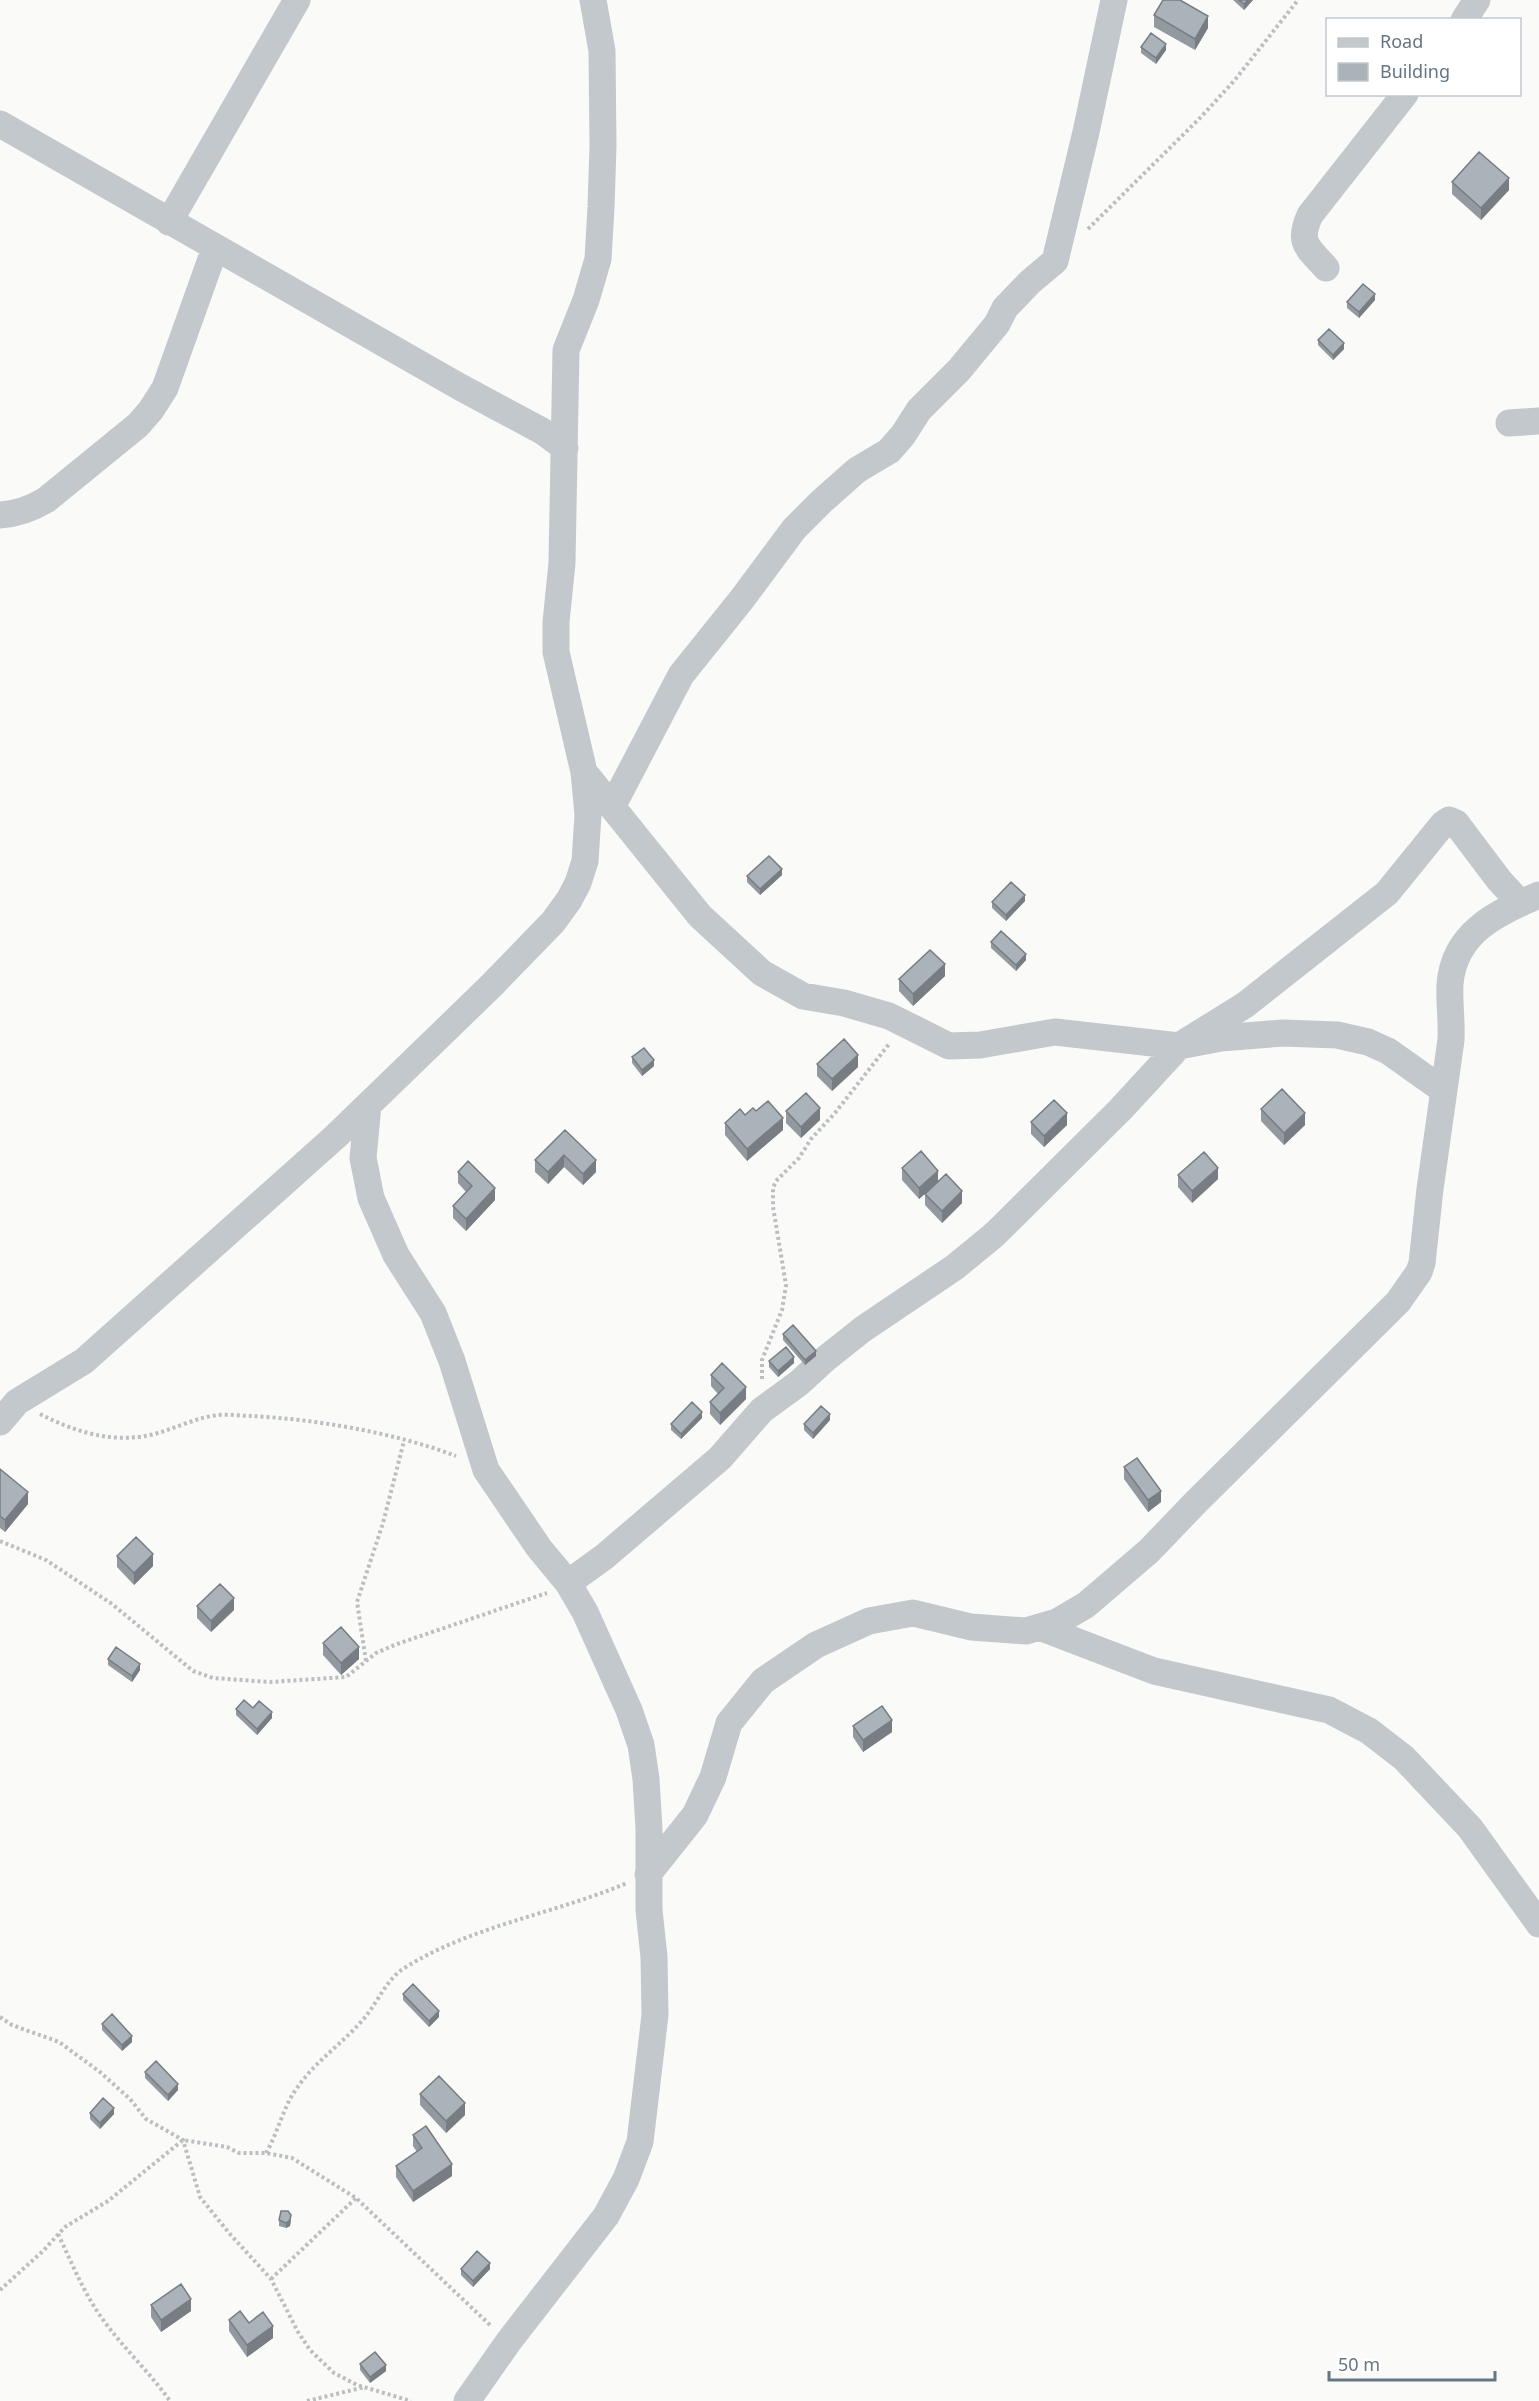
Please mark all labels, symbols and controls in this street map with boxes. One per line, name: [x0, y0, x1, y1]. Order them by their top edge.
legend: [1326, 18, 1521, 96]
text: Road: [1380, 29, 1423, 53]
text: Building: [1380, 59, 1450, 83]
scale bar: [1329, 2344, 1496, 2382]
text: 50 m: [1338, 2352, 1380, 2376]

